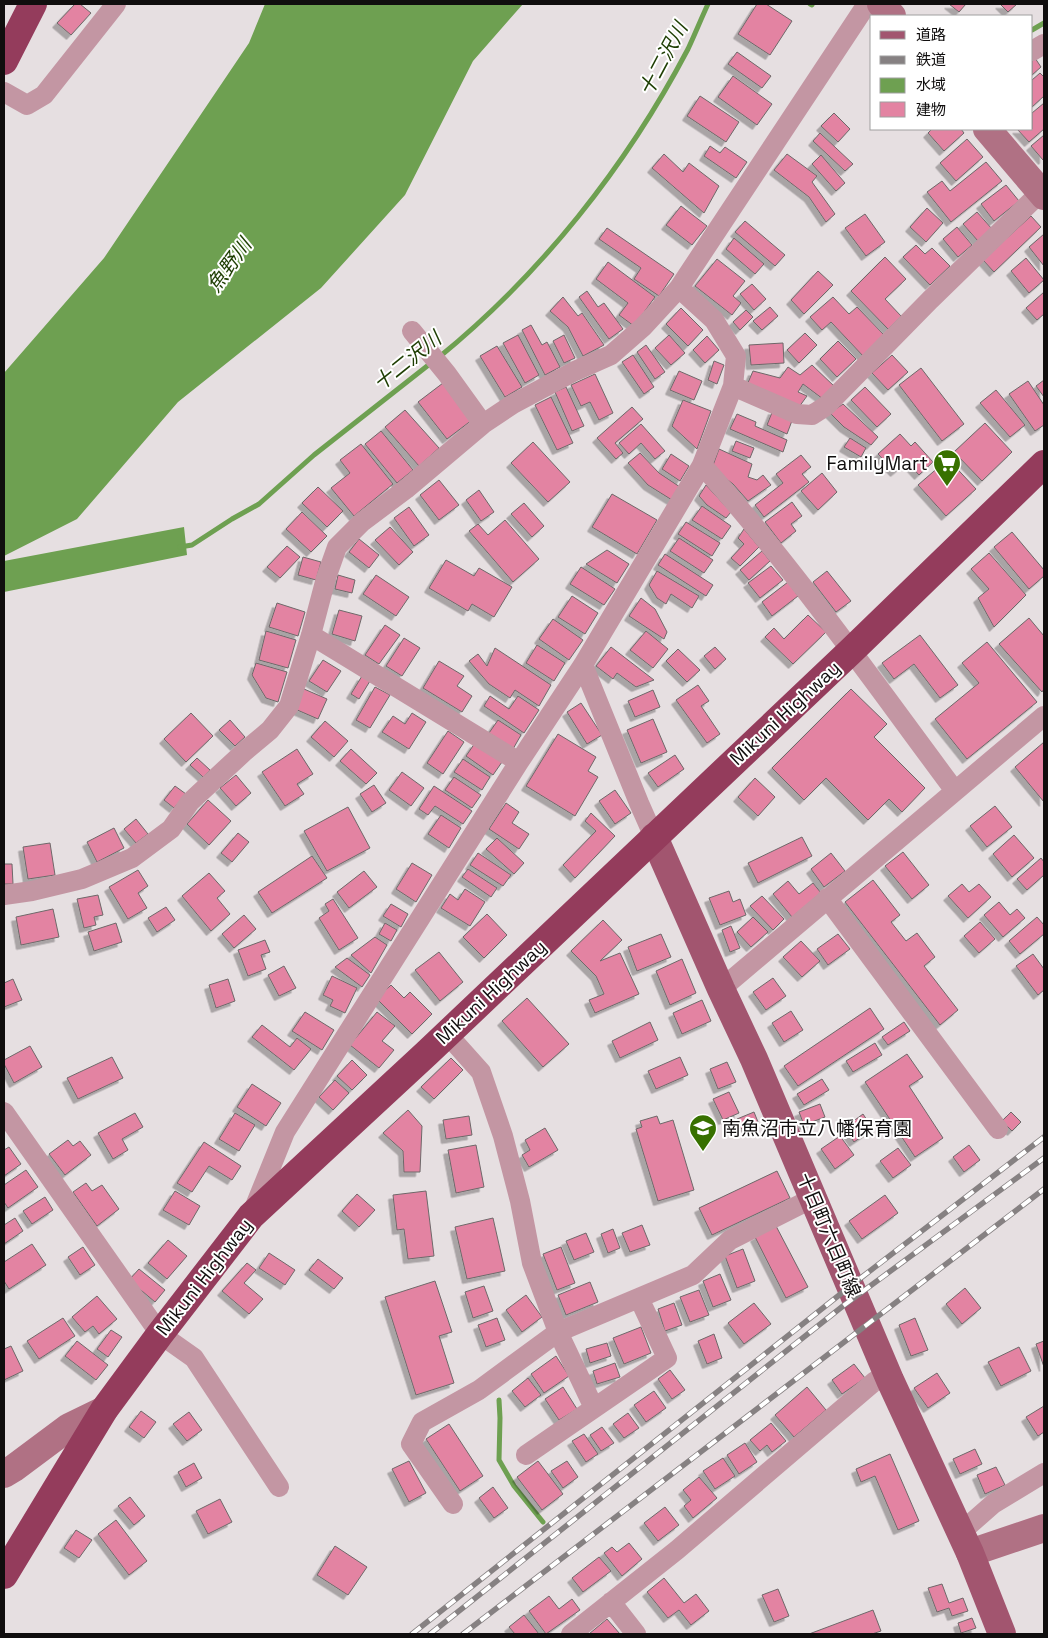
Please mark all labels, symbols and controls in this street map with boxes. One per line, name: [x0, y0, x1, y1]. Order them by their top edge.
legend: [870, 15, 1033, 130]
water label: 十二沢川: [633, 16, 694, 100]
text: 道路: [916, 25, 946, 44]
text: 鉄道: [916, 50, 946, 69]
text: 水域: [916, 75, 946, 94]
text: 建物: [916, 100, 946, 119]
water label: 魚野川: [201, 231, 258, 297]
water label: 十二沢川: [368, 324, 448, 396]
supermarket icon: FamilyMart: [932, 448, 962, 487]
place label: FamilyMart: [826, 451, 928, 476]
street label: Mikuni Highway: [724, 655, 846, 771]
street label: Mikuni Highway: [430, 934, 552, 1050]
school or university icon: 南魚沼市立八幡保育園: [688, 1113, 718, 1152]
place label: 南魚沼市立八幡保育園: [722, 1116, 912, 1141]
street label: 十日町六日町線: [792, 1169, 866, 1301]
street label: Mikuni Highway: [150, 1213, 258, 1341]

